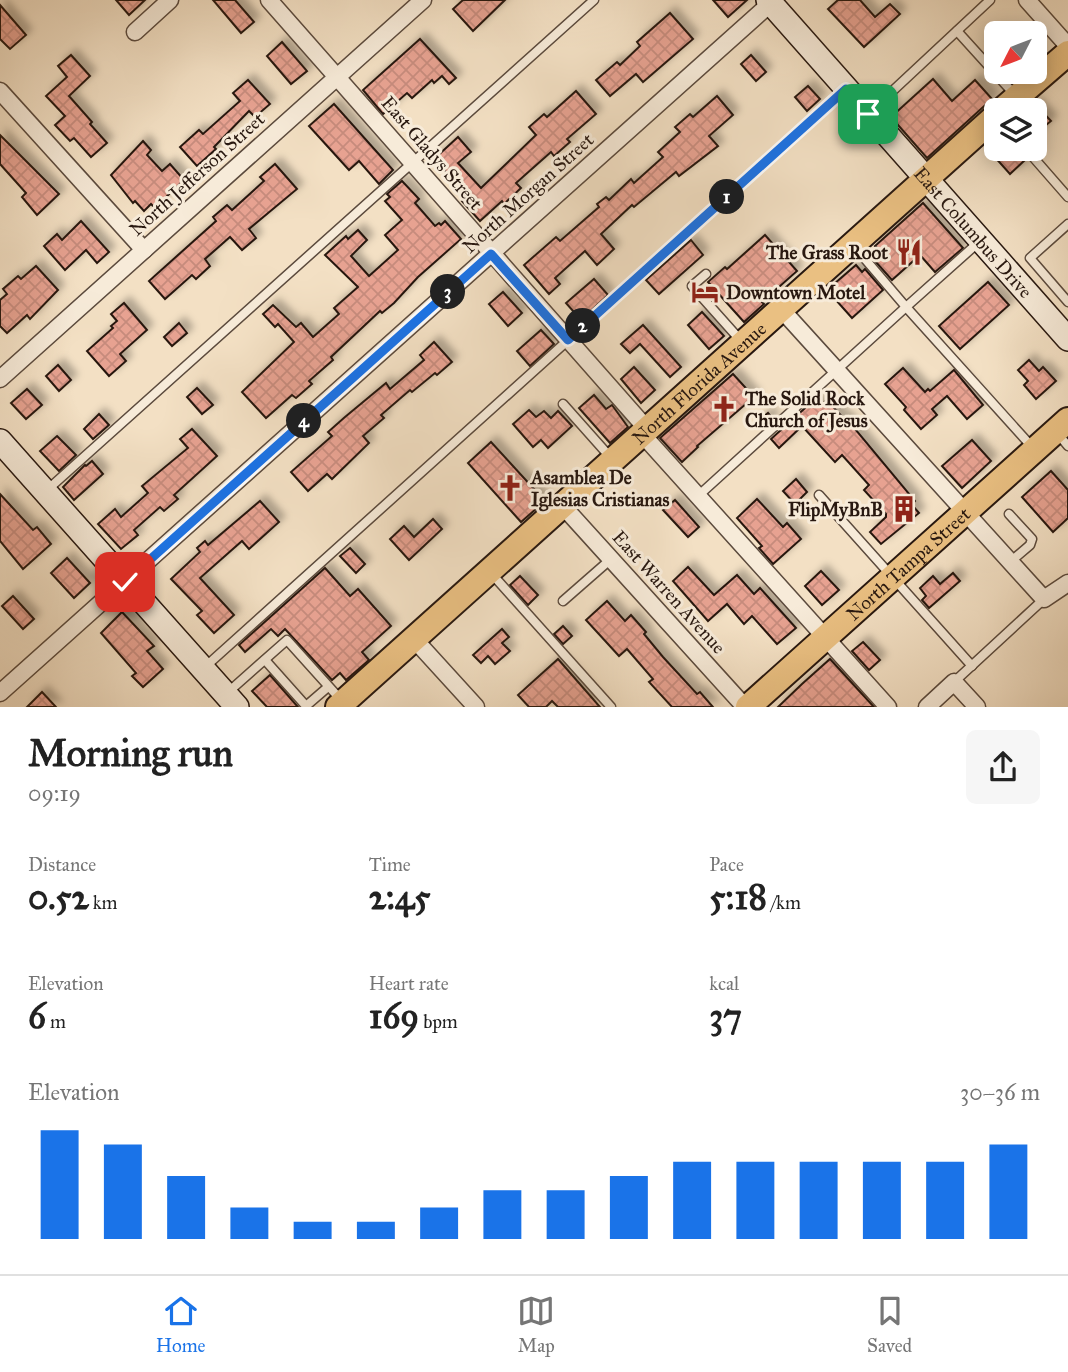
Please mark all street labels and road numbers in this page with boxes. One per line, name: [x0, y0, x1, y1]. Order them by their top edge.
street label: East Gladys Street: [376, 92, 488, 215]
street label: North Jefferson Street: [125, 107, 270, 241]
street label: North Morgan Street: [458, 128, 599, 259]
street label: East Columbus Drive: [909, 162, 1038, 302]
street label: North Florida Avenue: [627, 317, 771, 449]
street label: North Tampa Street: [841, 502, 975, 625]
street label: East Warren Avenue: [608, 526, 730, 658]

